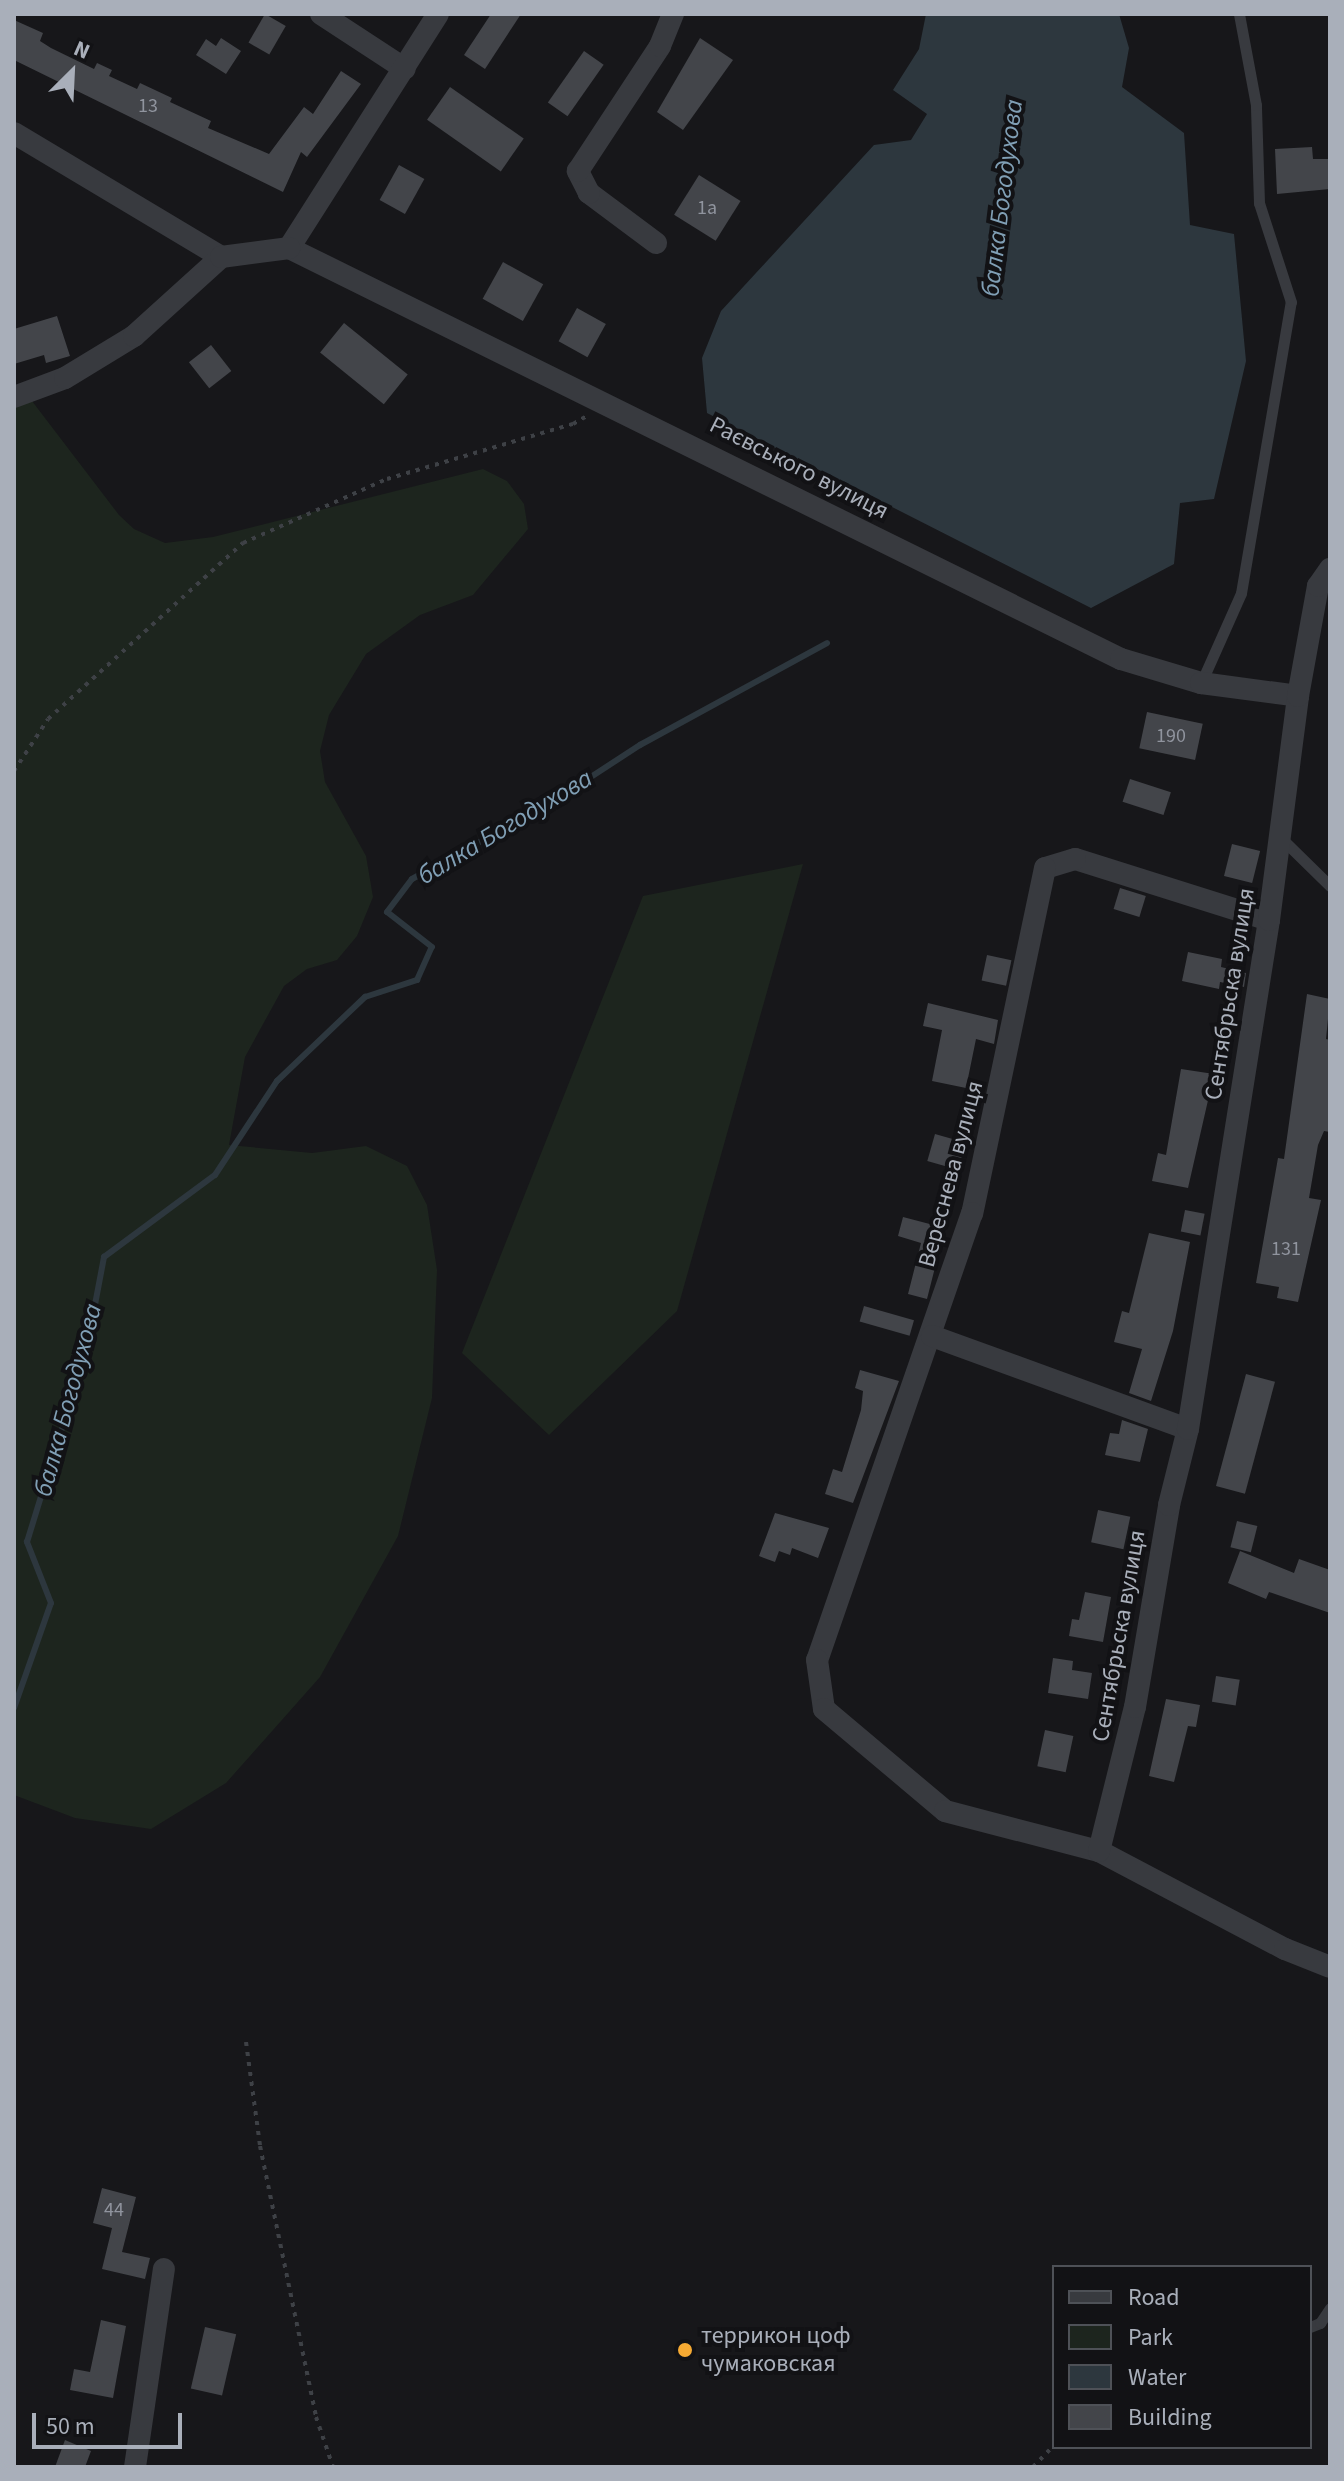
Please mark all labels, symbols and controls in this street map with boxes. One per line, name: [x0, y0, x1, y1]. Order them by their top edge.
north arrow: [32, 32, 112, 112]
text: N: [69, 32, 95, 68]
house number: 13: [138, 94, 158, 118]
water label: балка Богодухова: [974, 98, 1030, 298]
house number: 1а: [697, 196, 717, 220]
street label: Раєвського вулиця: [705, 410, 893, 526]
house number: 190: [1156, 724, 1186, 748]
water label: балка Богодухова: [412, 762, 598, 892]
street label: Сентябрьска вулиця: [1199, 886, 1261, 1102]
street label: Вереснева вулиця: [912, 1078, 990, 1270]
house number: 131: [1271, 1237, 1301, 1261]
water label: балка Богодухова: [27, 1300, 109, 1500]
street label: Сентябрьска вулиця: [1086, 1528, 1152, 1744]
house number: 44: [104, 2198, 124, 2222]
legend: [1052, 2265, 1312, 2449]
text: Road: [1128, 2280, 1180, 2315]
text: Park: [1128, 2320, 1173, 2355]
place label: террикон цоф чумаковская: [701, 2322, 851, 2378]
marker: террикон цоф чумаковская: [676, 2341, 694, 2359]
text: Water: [1128, 2360, 1186, 2395]
scale bar: [36, 2397, 186, 2447]
text: Building: [1128, 2400, 1212, 2435]
text: 50 m: [46, 2409, 95, 2444]

